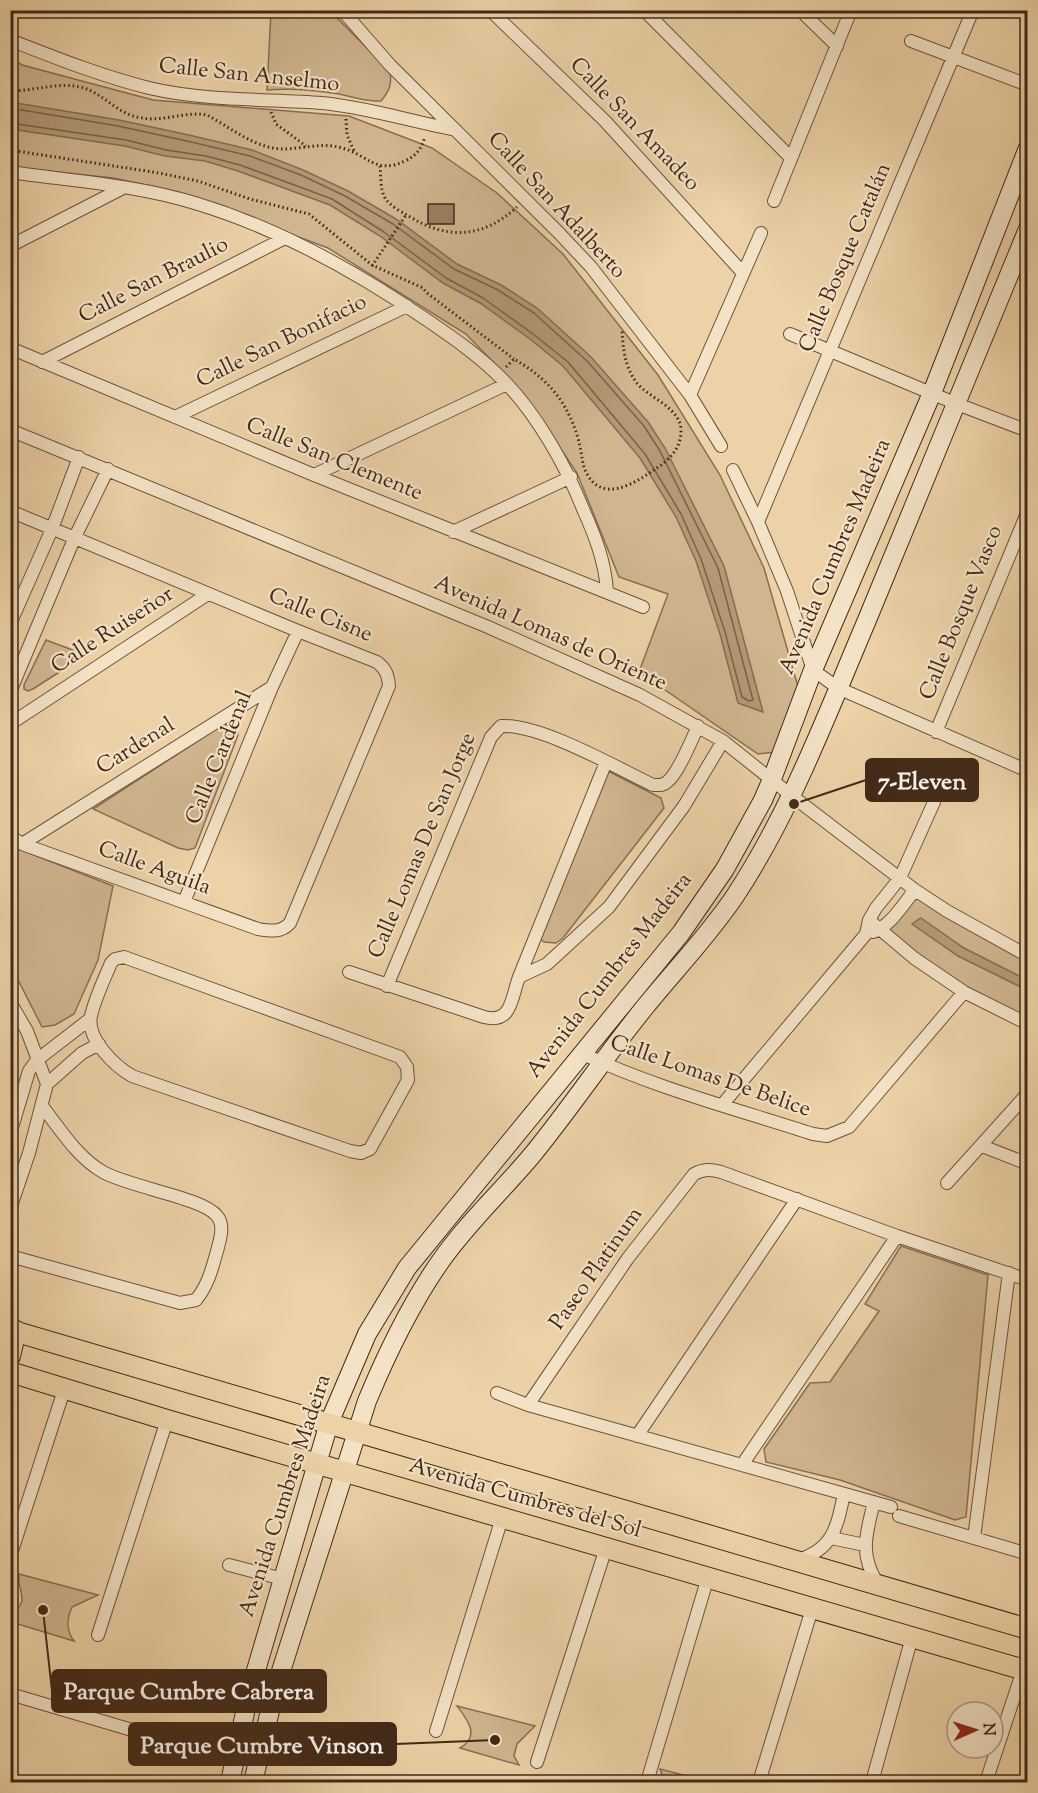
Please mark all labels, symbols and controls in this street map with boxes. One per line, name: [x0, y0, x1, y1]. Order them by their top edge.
street label: Calle San Anselmo: [157, 51, 341, 101]
street label: Calle San Amadeo: [561, 51, 707, 199]
street label: Calle San Adalberto: [479, 125, 633, 287]
street label: Calle Bosque Catalán: [792, 158, 900, 358]
street label: Calle San Braulio: [73, 229, 235, 333]
street label: Calle San Bonifacio: [191, 287, 373, 397]
street label: Calle San Clemente: [241, 410, 427, 510]
street label: Avenida Cumbres Madeira: [772, 434, 900, 680]
street label: Calle Bosque Vasco: [912, 521, 1012, 705]
street label: Avenida Lomas de Oriente: [428, 568, 672, 700]
street label: Calle Ruiseñor: [45, 579, 181, 683]
street label: Calle Cisne: [263, 581, 377, 651]
street label: Calle Cardenal: [179, 686, 261, 830]
street label: Cardenal: [91, 710, 181, 784]
street label: Calle Lomas De San Jorge: [361, 728, 485, 964]
callout: 7-Eleven: [866, 759, 978, 801]
text: 7-Eleven: [878, 766, 967, 800]
street label: Calle Aguila: [93, 834, 215, 904]
street label: Avenida Cumbres Madeira: [519, 866, 701, 1086]
street label: Calle Lomas De Belice: [605, 1028, 815, 1126]
street label: Paseo Platinum: [543, 1201, 651, 1337]
street label: Avenida Cumbres Madeira: [232, 1371, 340, 1621]
street label: Avenida Cumbres del Sol: [405, 1450, 645, 1548]
callout: Parque Cumbre Cabrera: [52, 1670, 326, 1712]
text: Parque Cumbre Cabrera: [64, 1676, 315, 1710]
north arrow: [945, 1700, 1005, 1760]
text: N: [976, 1722, 999, 1737]
callout: Parque Cumbre Vinson: [129, 1723, 396, 1765]
text: Parque Cumbre Vinson: [141, 1730, 384, 1764]

